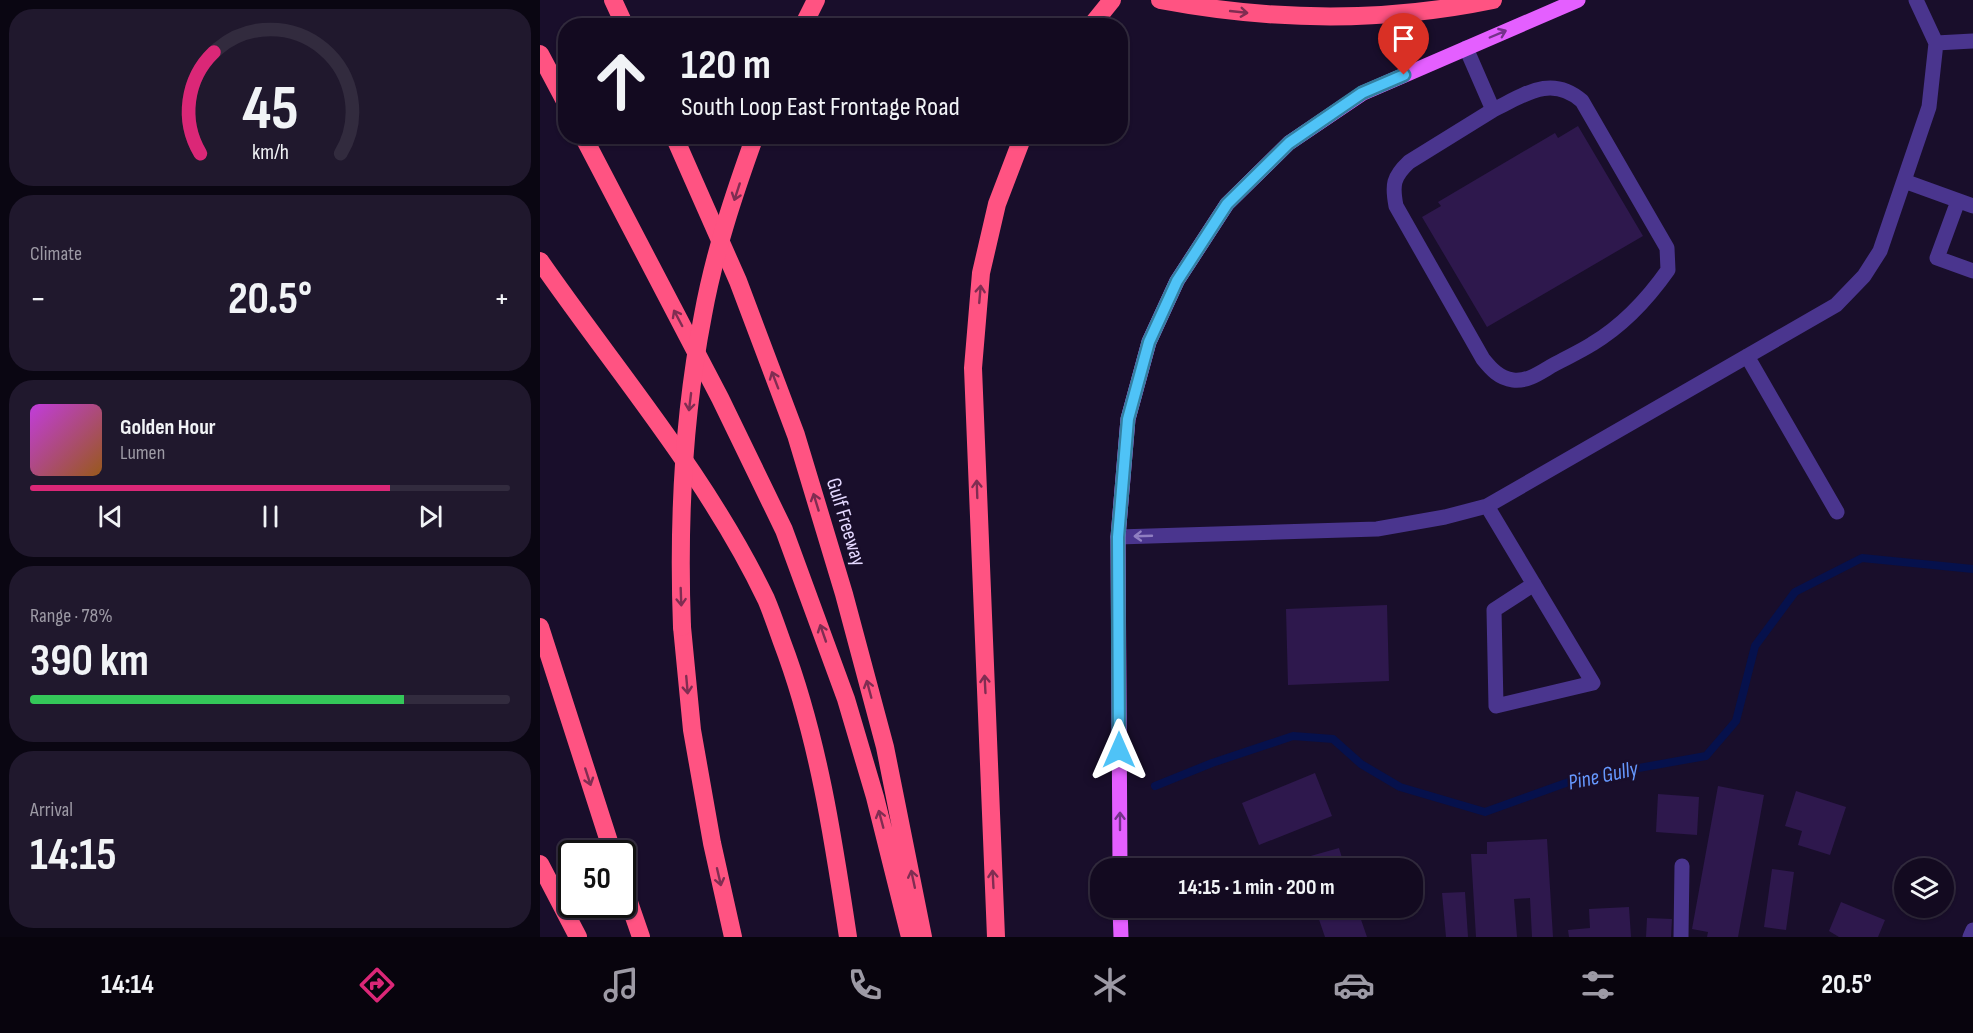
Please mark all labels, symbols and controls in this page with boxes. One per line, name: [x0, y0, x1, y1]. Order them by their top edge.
one-way arrow: [1228, 7, 1248, 18]
pin: [1378, 13, 1429, 75]
icon: arrive: [1387, 22, 1420, 55]
one-way arrow: [1489, 28, 1507, 39]
text: 120 m: [681, 40, 771, 91]
icon: ahead: [582, 42, 660, 120]
text: 45: [242, 72, 298, 147]
text: South Loop East Frontage Road: [681, 91, 960, 123]
text: km/h: [251, 141, 289, 166]
one-way arrow: [730, 182, 741, 201]
text: Climate: [30, 242, 82, 266]
text: 20.5°: [228, 272, 312, 327]
text: −: [30, 279, 46, 319]
text: +: [494, 279, 510, 319]
one-way arrow: [974, 285, 985, 305]
one-way arrow: [672, 310, 684, 327]
one-way arrow: [769, 371, 780, 390]
one-way arrow: [684, 392, 695, 412]
text: Golden Hour: [120, 414, 216, 441]
text: Lumen: [120, 441, 165, 465]
street label: Gulf Freeway: [821, 475, 871, 569]
one-way arrow: [972, 479, 983, 499]
one-way arrow: [810, 493, 821, 512]
icon: previous: [94, 500, 127, 533]
icon: pause: [254, 500, 287, 533]
icon: next: [414, 500, 447, 533]
one-way arrow: [1134, 530, 1154, 542]
one-way arrow: [675, 586, 686, 606]
text: Range · 78%: [30, 604, 113, 628]
one-way arrow: [816, 624, 827, 643]
text: 390 km: [30, 634, 149, 689]
one-way arrow: [979, 674, 990, 694]
one-way arrow: [682, 675, 693, 694]
one-way arrow: [863, 680, 875, 699]
position arrow: [1087, 718, 1151, 782]
water label: Pine Gully: [1566, 755, 1641, 797]
one-way arrow: [583, 767, 594, 786]
text: Arrival: [30, 798, 73, 822]
one-way arrow: [875, 810, 886, 829]
one-way arrow: [1114, 811, 1126, 831]
text: 14:15: [30, 828, 116, 883]
speed limit sign: 50: [558, 840, 636, 918]
map controls: [1894, 858, 1954, 918]
button: layers: [1894, 858, 1954, 918]
one-way arrow: [714, 867, 726, 886]
one-way arrow: [988, 869, 999, 889]
one-way arrow: [906, 870, 918, 889]
text: 14:15 · 1 min · 200 m: [1178, 874, 1335, 901]
icon: directions: [356, 964, 398, 1006]
icon: music: [600, 964, 642, 1006]
icon: phone: [844, 964, 886, 1006]
icon: climate: [1089, 964, 1131, 1006]
icon: car: [1333, 964, 1375, 1006]
icon: filters: [1577, 964, 1619, 1006]
text: 14:14: [101, 969, 154, 1001]
text: 20.5°: [1821, 969, 1872, 1001]

